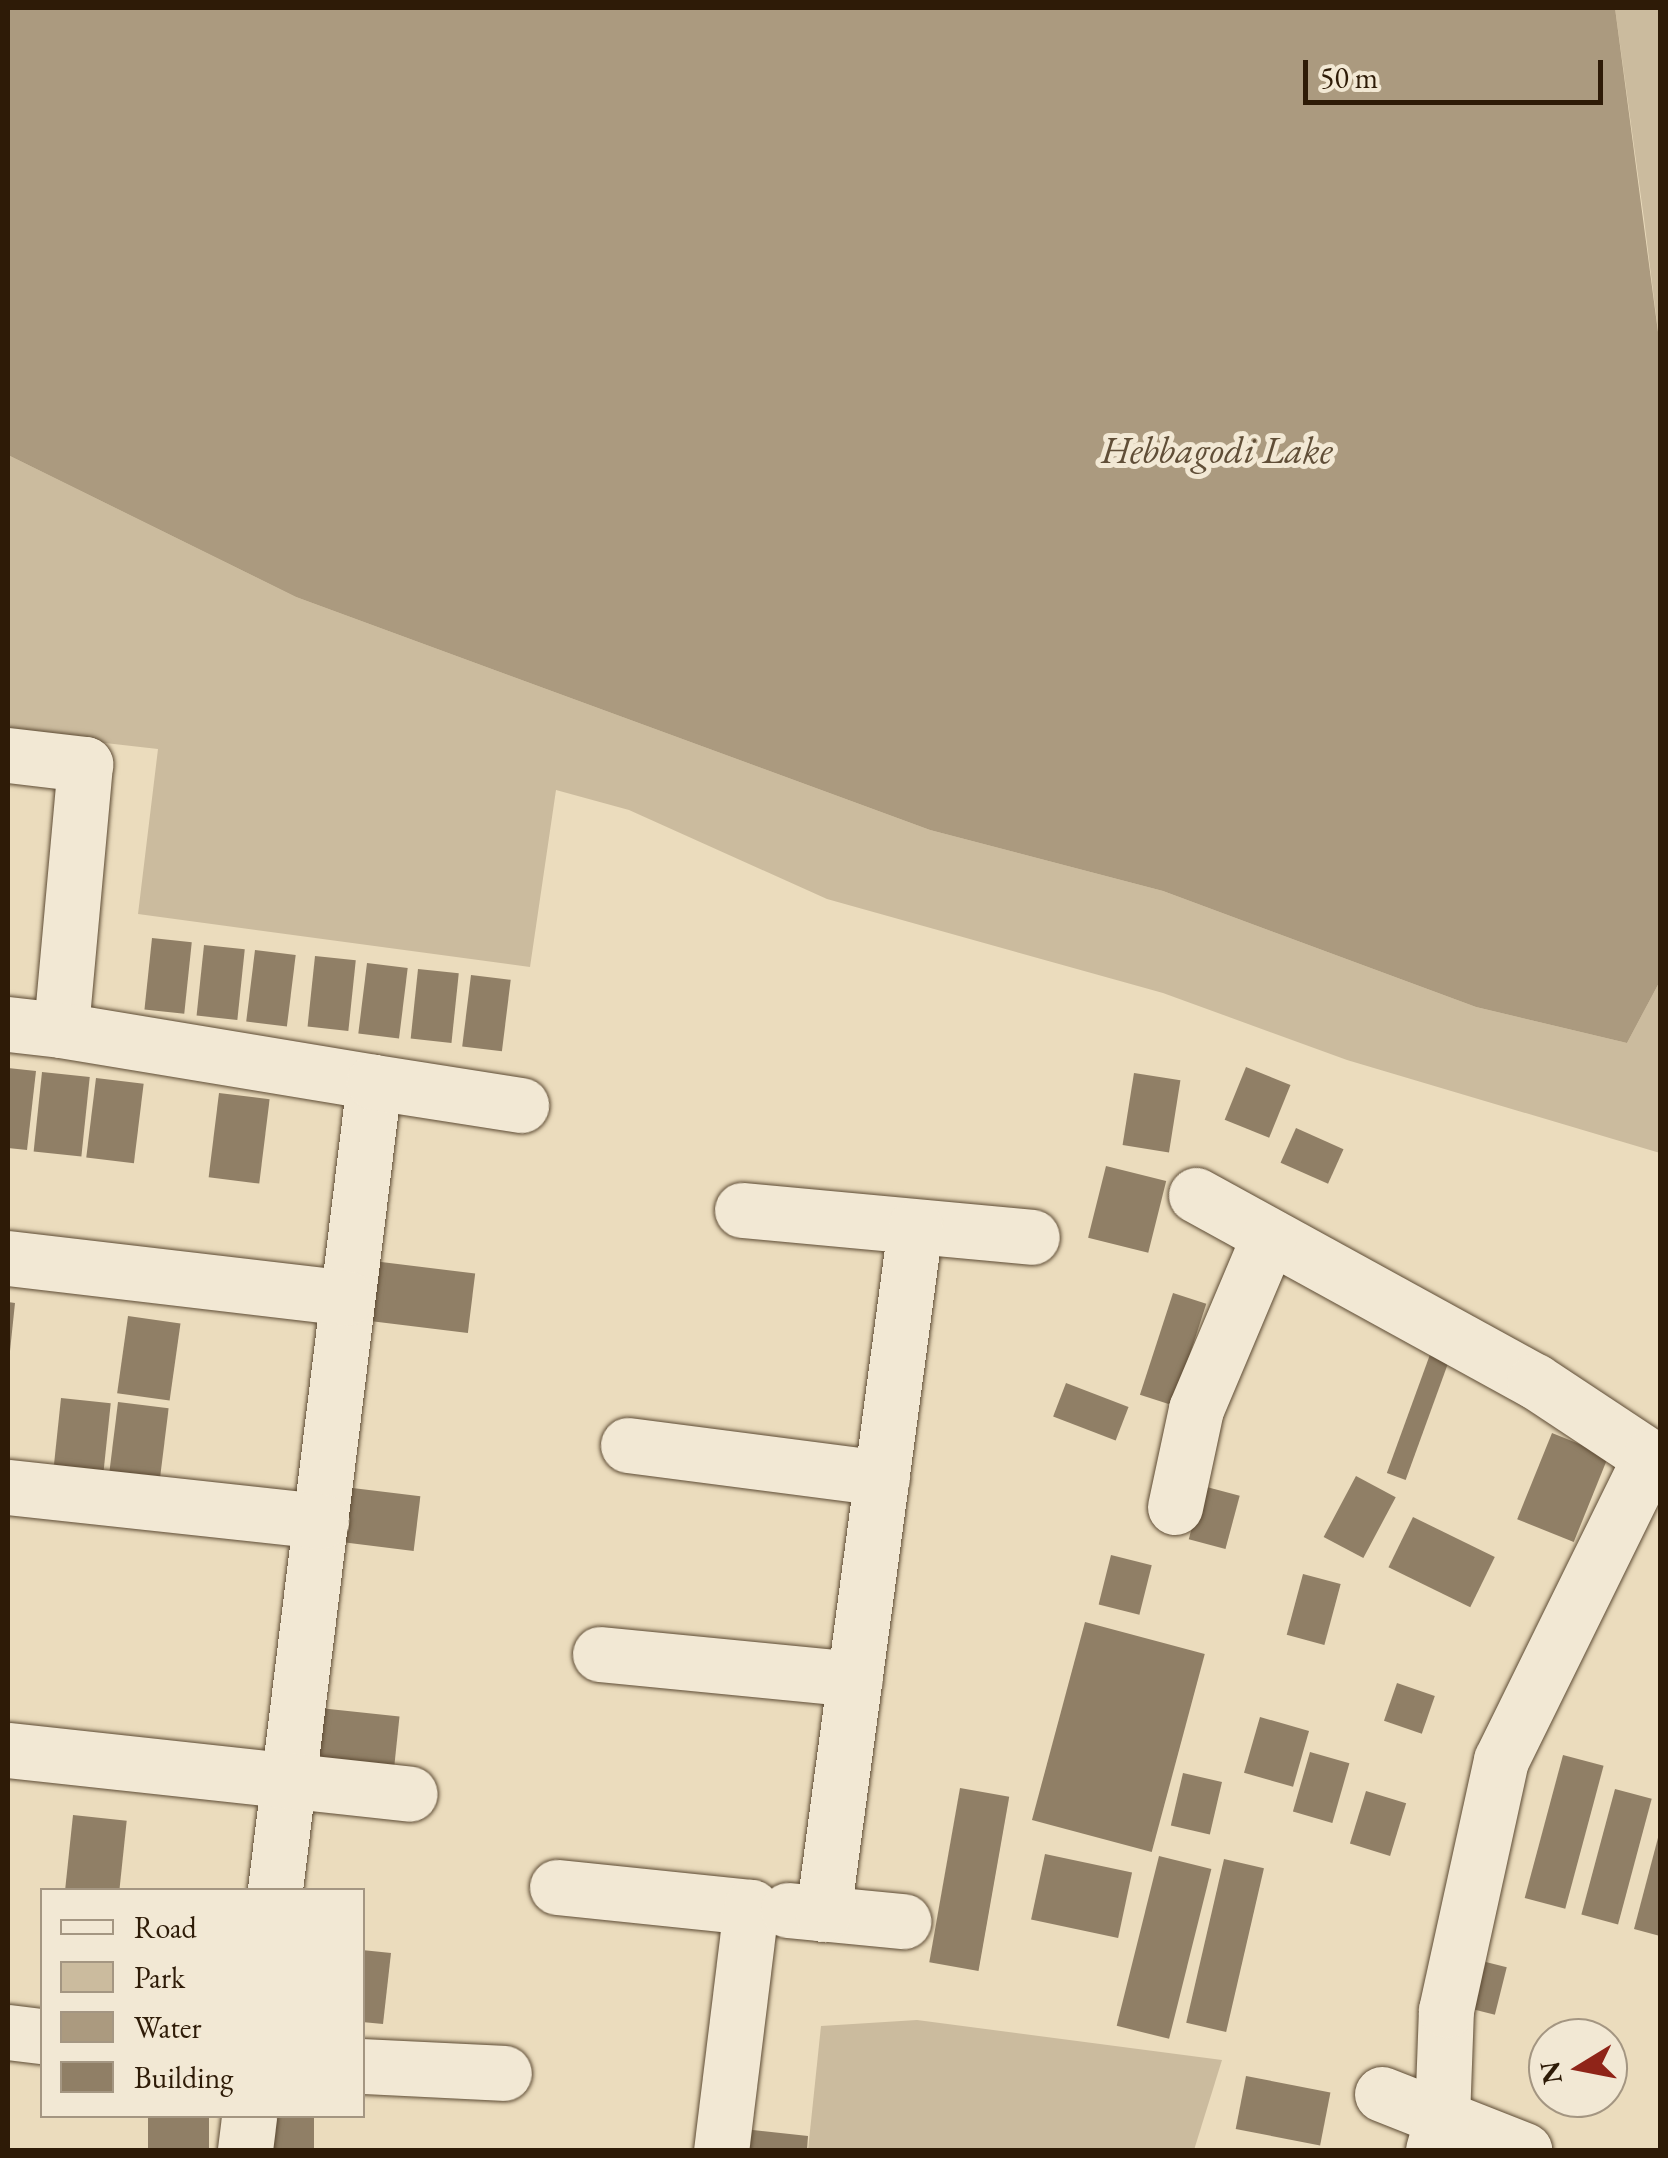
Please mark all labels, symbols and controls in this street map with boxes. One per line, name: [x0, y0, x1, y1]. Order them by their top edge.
scale bar: [1308, 40, 1608, 102]
text: 50 m: [1320, 58, 1378, 97]
water label: Hebbagodi Lake: [1101, 427, 1333, 473]
legend: [40, 1888, 365, 2118]
text: Road: [134, 1908, 197, 1947]
text: Park: [134, 1958, 185, 1997]
text: Water: [134, 2008, 202, 2047]
north arrow: [1528, 2018, 1628, 2118]
text: Building: [134, 2058, 233, 2097]
text: N: [1531, 2059, 1570, 2087]

